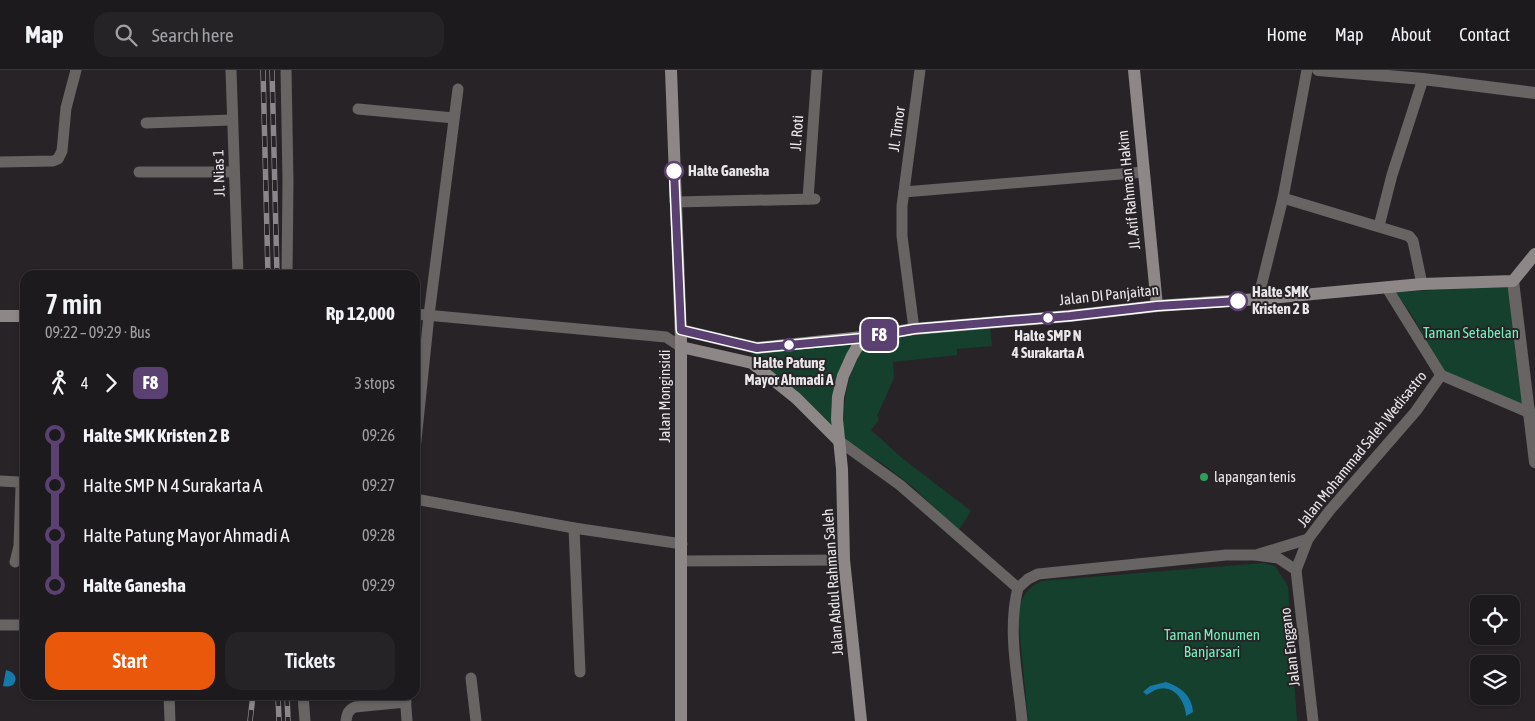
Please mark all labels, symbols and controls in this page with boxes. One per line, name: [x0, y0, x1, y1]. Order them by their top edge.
search box: [94, 12, 444, 57]
text: Map: [25, 21, 64, 48]
icon: search: [112, 21, 140, 49]
text: Search here: [152, 24, 234, 46]
text: Home: [1267, 24, 1307, 45]
text: Map: [1335, 24, 1364, 45]
text: About: [1392, 24, 1431, 45]
text: Contact: [1459, 24, 1510, 45]
street label: Jl. Timor: [885, 105, 908, 153]
street label: Jl. Roti: [787, 115, 806, 151]
street label: Jl. Arif Rahman Hakim: [1114, 130, 1143, 251]
street label: Jl. Nias 1: [209, 149, 228, 197]
marker: Halte Ganesha: [664, 161, 684, 181]
place label: Halte Ganesha: [688, 162, 769, 179]
street label: Jalan DI Panjaitan: [1058, 281, 1160, 308]
place label: Halte SMK Kristen 2 B: [1252, 283, 1310, 317]
text: 7 min: [45, 288, 102, 320]
marker: Halte SMK Kristen 2 B: [1228, 291, 1248, 311]
text: Rp 12,000: [326, 302, 395, 324]
marker: Halte SMP N 4 Surakarta A: [1041, 311, 1055, 325]
line badge: F8: [856, 319, 902, 351]
text: 09:22 – 09:29 · Bus: [45, 323, 150, 341]
text: F8: [871, 324, 887, 345]
park label: Taman Setabelan: [1423, 324, 1519, 341]
place label: Halte SMP N 4 Surakarta A: [1011, 327, 1085, 361]
marker: Halte Patung Mayor Ahmadi A: [782, 338, 796, 352]
street label: Jalan Monginsidi: [656, 350, 673, 442]
place label: Halte Patung Mayor Ahmadi A: [745, 354, 834, 388]
street label: Jalan Mohammad Saleh Wedisastro: [1293, 367, 1430, 530]
icon: walk: [45, 369, 73, 397]
icon: forward: [97, 369, 125, 397]
text: F8: [143, 372, 158, 393]
text: 4: [81, 374, 89, 392]
text: 3 stops: [354, 374, 395, 392]
text: Halte SMK Kristen 2 B: [83, 424, 229, 446]
text: 09:26: [362, 426, 395, 444]
place label: lapangan tenis: [1214, 468, 1296, 485]
marker: lapangan tenis: [1198, 471, 1210, 483]
text: Halte SMP N 4 Surakarta A: [83, 474, 262, 496]
text: 09:27: [362, 476, 395, 494]
street label: Jalan Abdul Rahman Saleh: [819, 508, 846, 656]
text: Halte Patung Mayor Ahmadi A: [83, 524, 290, 546]
text: 09:28: [362, 526, 395, 544]
text: Halte Ganesha: [83, 574, 186, 596]
text: 09:29: [362, 576, 395, 594]
map controls: [1470, 595, 1520, 705]
button: locate: [1470, 595, 1520, 645]
street label: Jalan Enggano: [1276, 607, 1303, 687]
park label: Taman Monumen Banjarsari: [1164, 626, 1260, 660]
button: Start: [45, 632, 215, 690]
button: Tickets: [225, 632, 395, 690]
button: layers: [1470, 655, 1520, 705]

